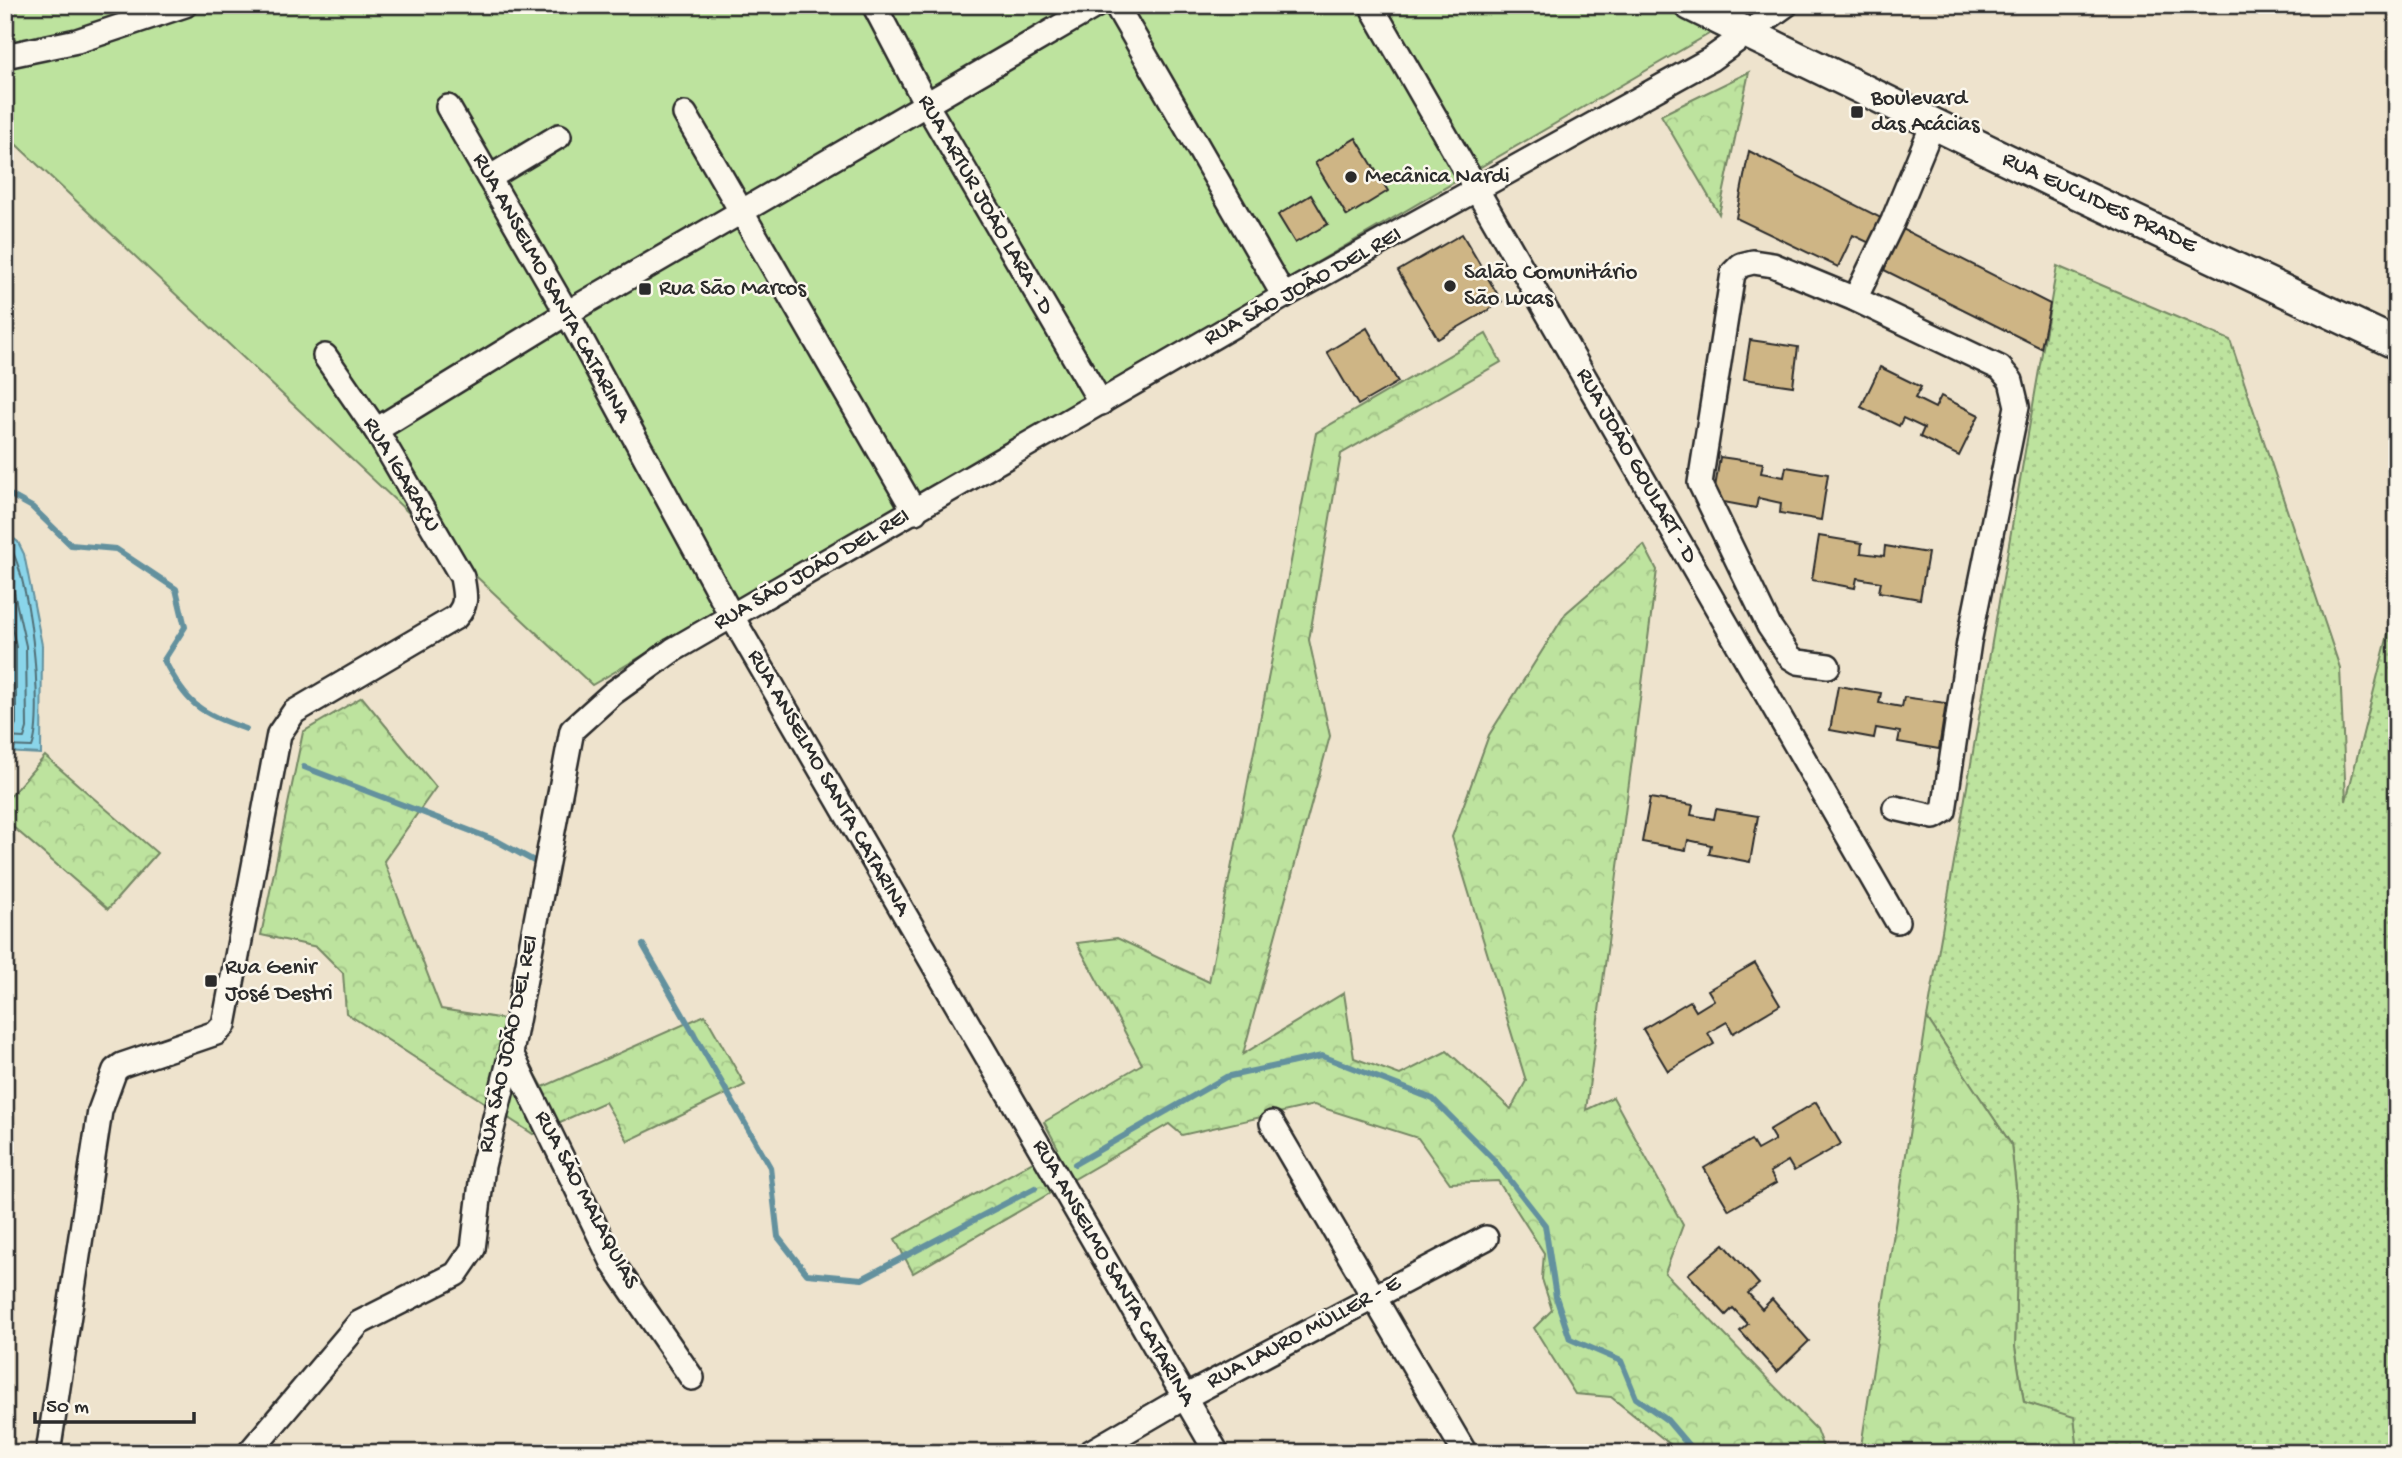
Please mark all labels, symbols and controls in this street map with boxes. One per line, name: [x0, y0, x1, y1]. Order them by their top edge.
place label: Boulevard das Acácias: [1870, 86, 1980, 139]
street label: RUA ARTUR JOÃO LARA - D: [911, 90, 1059, 321]
marker: Boulevard das Acácias: [1849, 104, 1865, 120]
street label: RUA EUCLIDES PRADE: [1997, 146, 2202, 261]
street label: RUA ANSELMO SANTA CATARINA: [466, 149, 637, 428]
place label: Mecânica Nardi: [1365, 164, 1510, 191]
marker: Mecânica Nardi: [1343, 169, 1359, 185]
street label: RUA SÃO JOÃO DEL REI: [1199, 221, 1407, 353]
place label: Salão Comunitário São Lucas: [1464, 260, 1637, 313]
place label: Rua São Marcos: [659, 276, 807, 303]
marker: Salão Comunitário São Lucas: [1442, 278, 1458, 294]
marker: Rua São Marcos: [637, 281, 653, 297]
street label: RUA JOÃO GOULART - D: [1569, 364, 1703, 569]
street label: RUA IGARAÇU: [356, 413, 446, 537]
street label: RUA SÃO JOÃO DEL REI: [709, 503, 915, 637]
street label: RUA ANSELMO SANTA CATARINA: [740, 645, 916, 922]
street label: RUA SÃO JOÃO DEL REI: [473, 933, 545, 1155]
place label: Rua Genir José Destri: [225, 955, 333, 1008]
marker: Rua Genir José Destri: [203, 973, 219, 989]
street label: RUA SÃO MALAQUIAS: [528, 1106, 645, 1294]
street label: RUA ANSELMO SANTA CATARINA: [1025, 1135, 1201, 1412]
street label: RUA LAURO MÜLLER - E: [1202, 1270, 1407, 1396]
scale bar: [35, 1381, 194, 1425]
text: 50 m: [46, 1396, 89, 1421]

